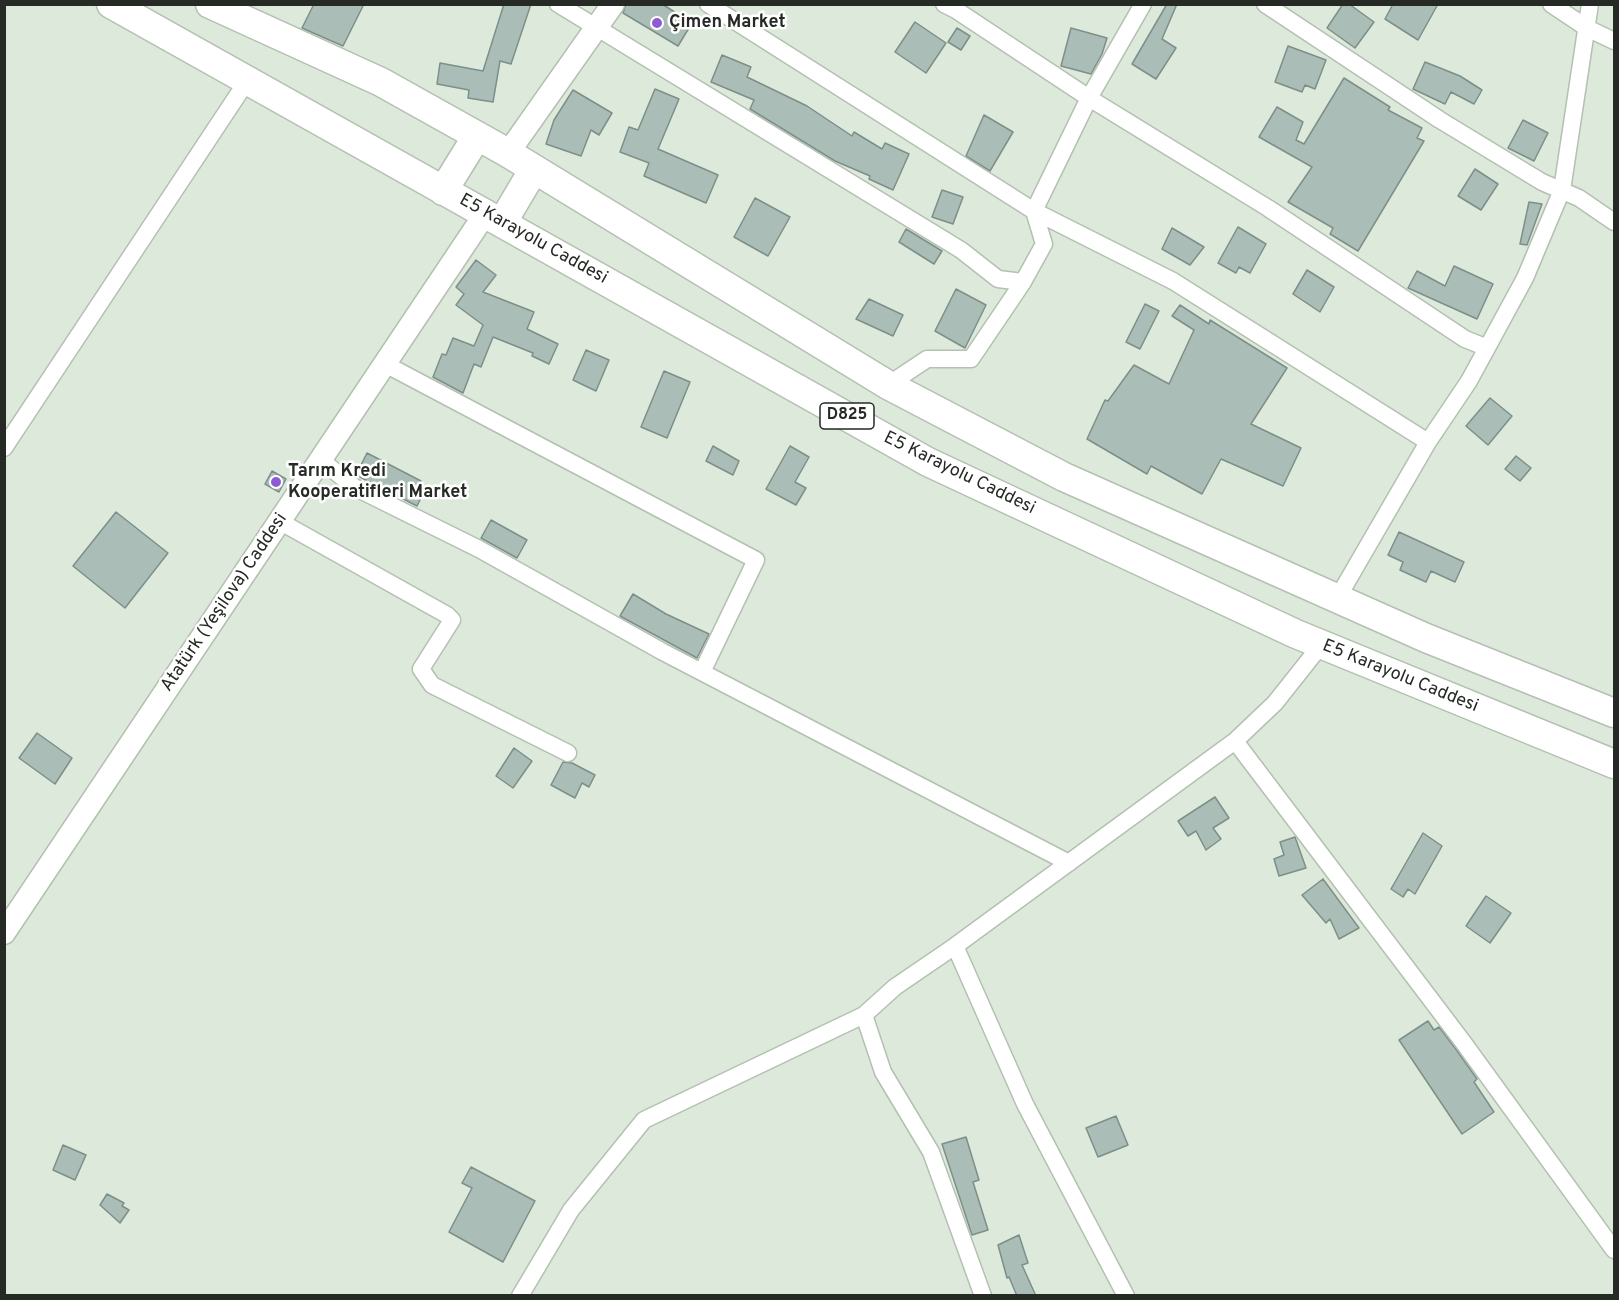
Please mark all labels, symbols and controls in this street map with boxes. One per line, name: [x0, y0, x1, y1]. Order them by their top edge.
place label: Çimen Market: [669, 12, 785, 34]
marker: Çimen Market: [650, 16, 664, 30]
street label: E5 Karayolu Caddesi: [455, 190, 611, 290]
road number: D825: [820, 403, 874, 429]
street label: E5 Karayolu Caddesi: [880, 428, 1038, 520]
place label: Tarım Kredi Kooperatifleri Market: [288, 461, 467, 504]
marker: Tarım Kredi Kooperatifleri Market: [269, 475, 283, 489]
street label: Atatürk (Yeşilova) Caddesi: [157, 510, 293, 696]
street label: E5 Karayolu Caddesi: [1319, 636, 1481, 718]

